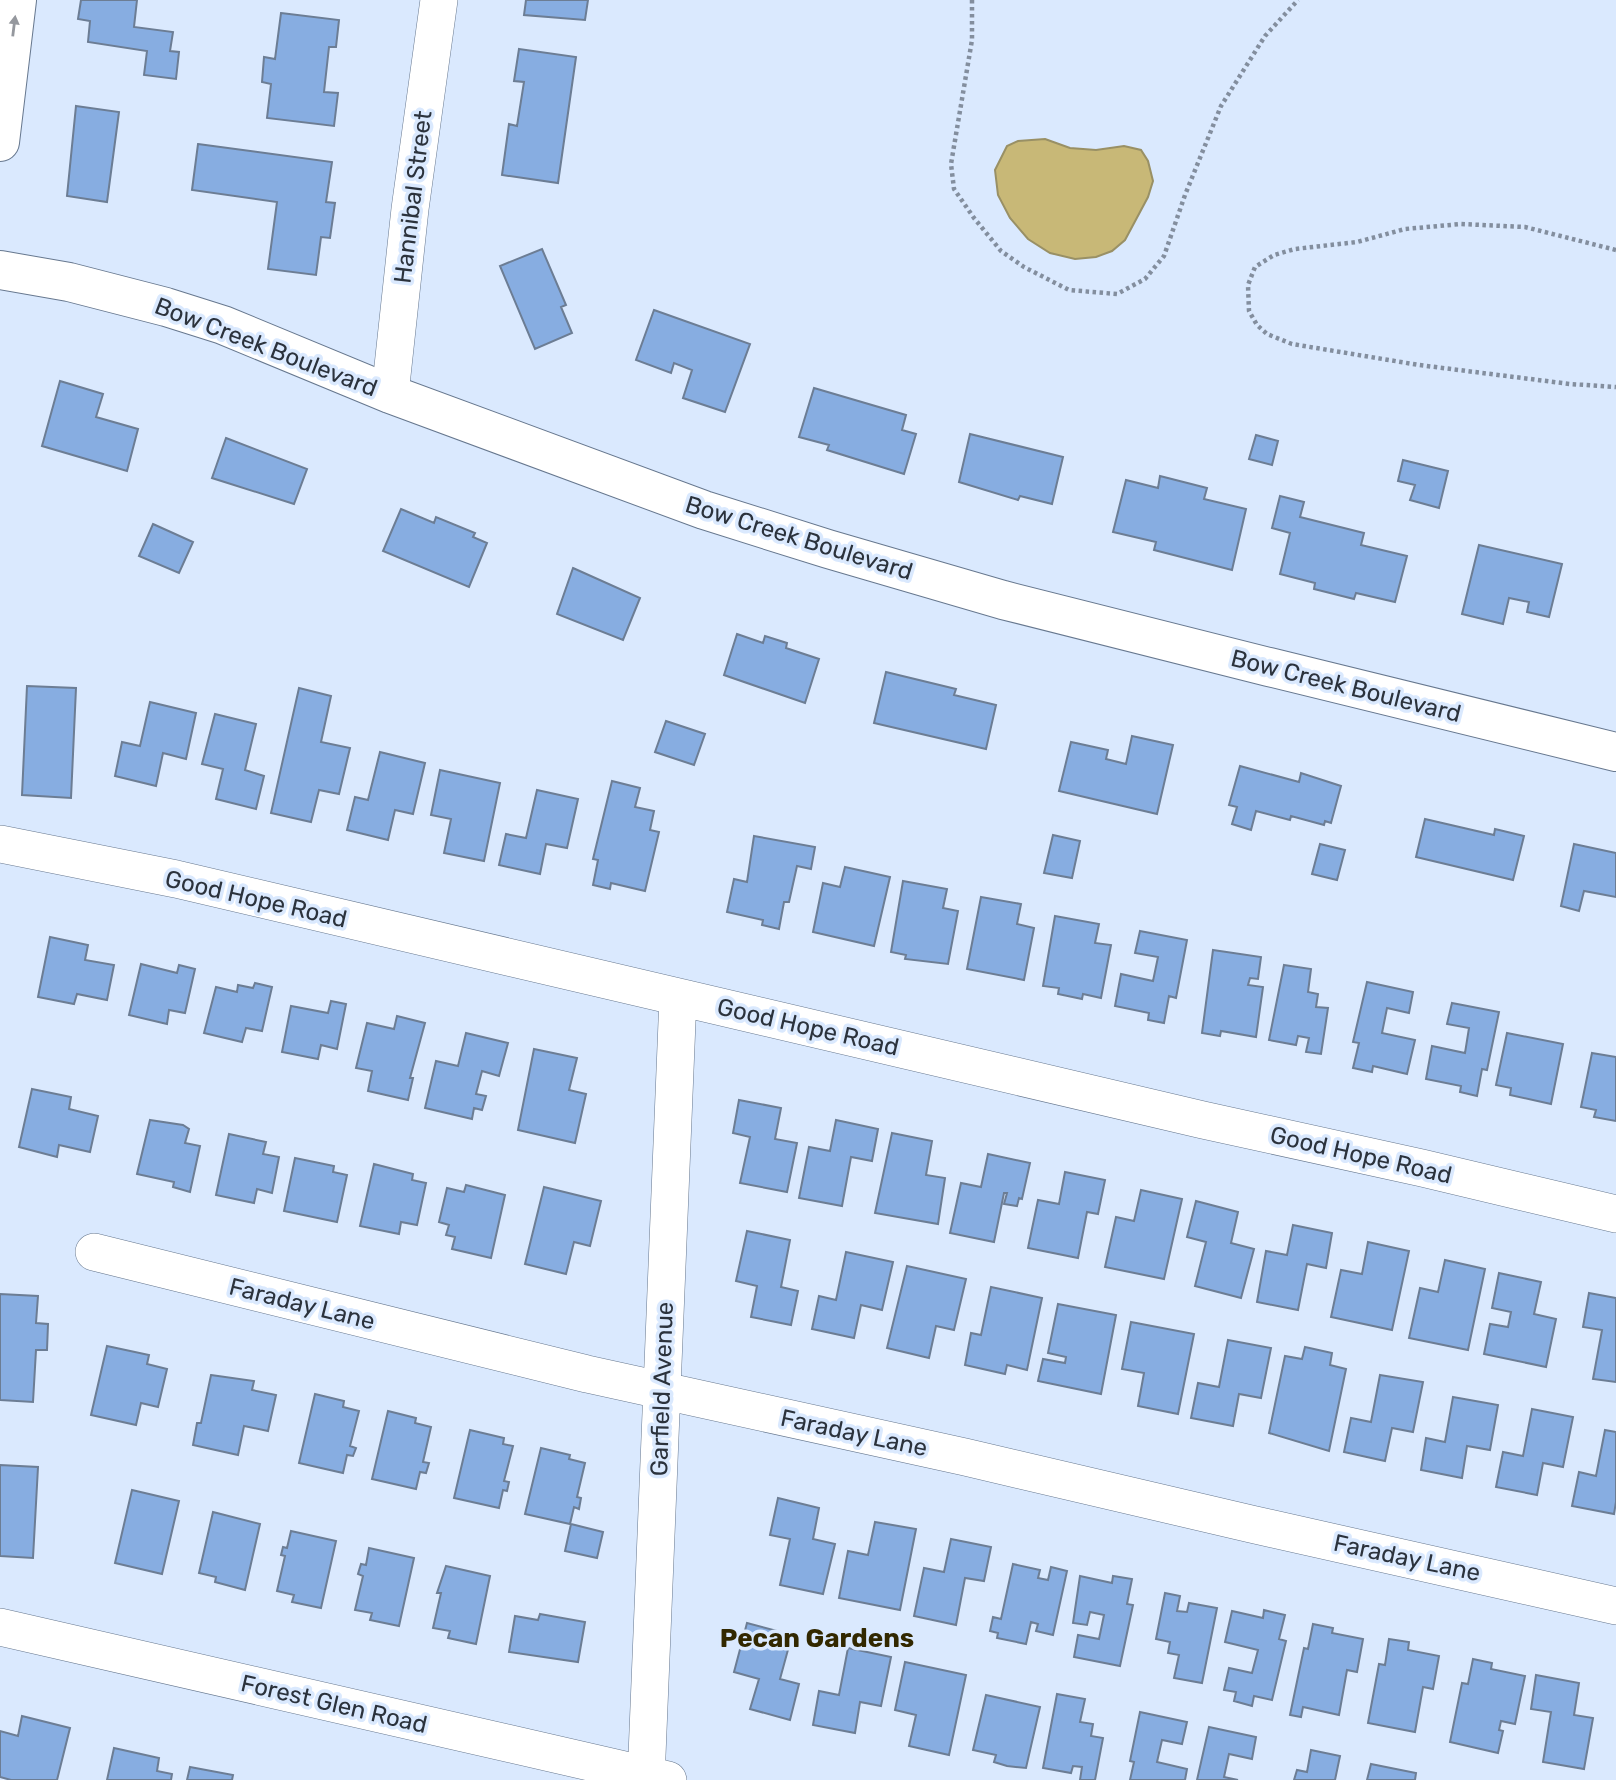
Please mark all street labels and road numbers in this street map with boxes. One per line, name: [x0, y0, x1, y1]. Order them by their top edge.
street label: Hannibal Street: [389, 109, 437, 285]
street label: Bow Creek Boulevard: [151, 292, 381, 402]
street label: Bow Creek Boulevard: [682, 490, 916, 586]
street label: Bow Creek Boulevard: [1228, 644, 1464, 728]
street label: Good Hope Road: [162, 864, 350, 934]
street label: Good Hope Road: [714, 992, 902, 1062]
street label: Good Hope Road: [1267, 1120, 1455, 1190]
street label: Faraday Lane: [226, 1272, 378, 1336]
street label: Garfield Avenue: [645, 1301, 679, 1477]
street label: Faraday Lane: [778, 1404, 930, 1462]
street label: Faraday Lane: [1331, 1529, 1483, 1587]
street label: Forest Glen Road: [238, 1669, 430, 1739]

